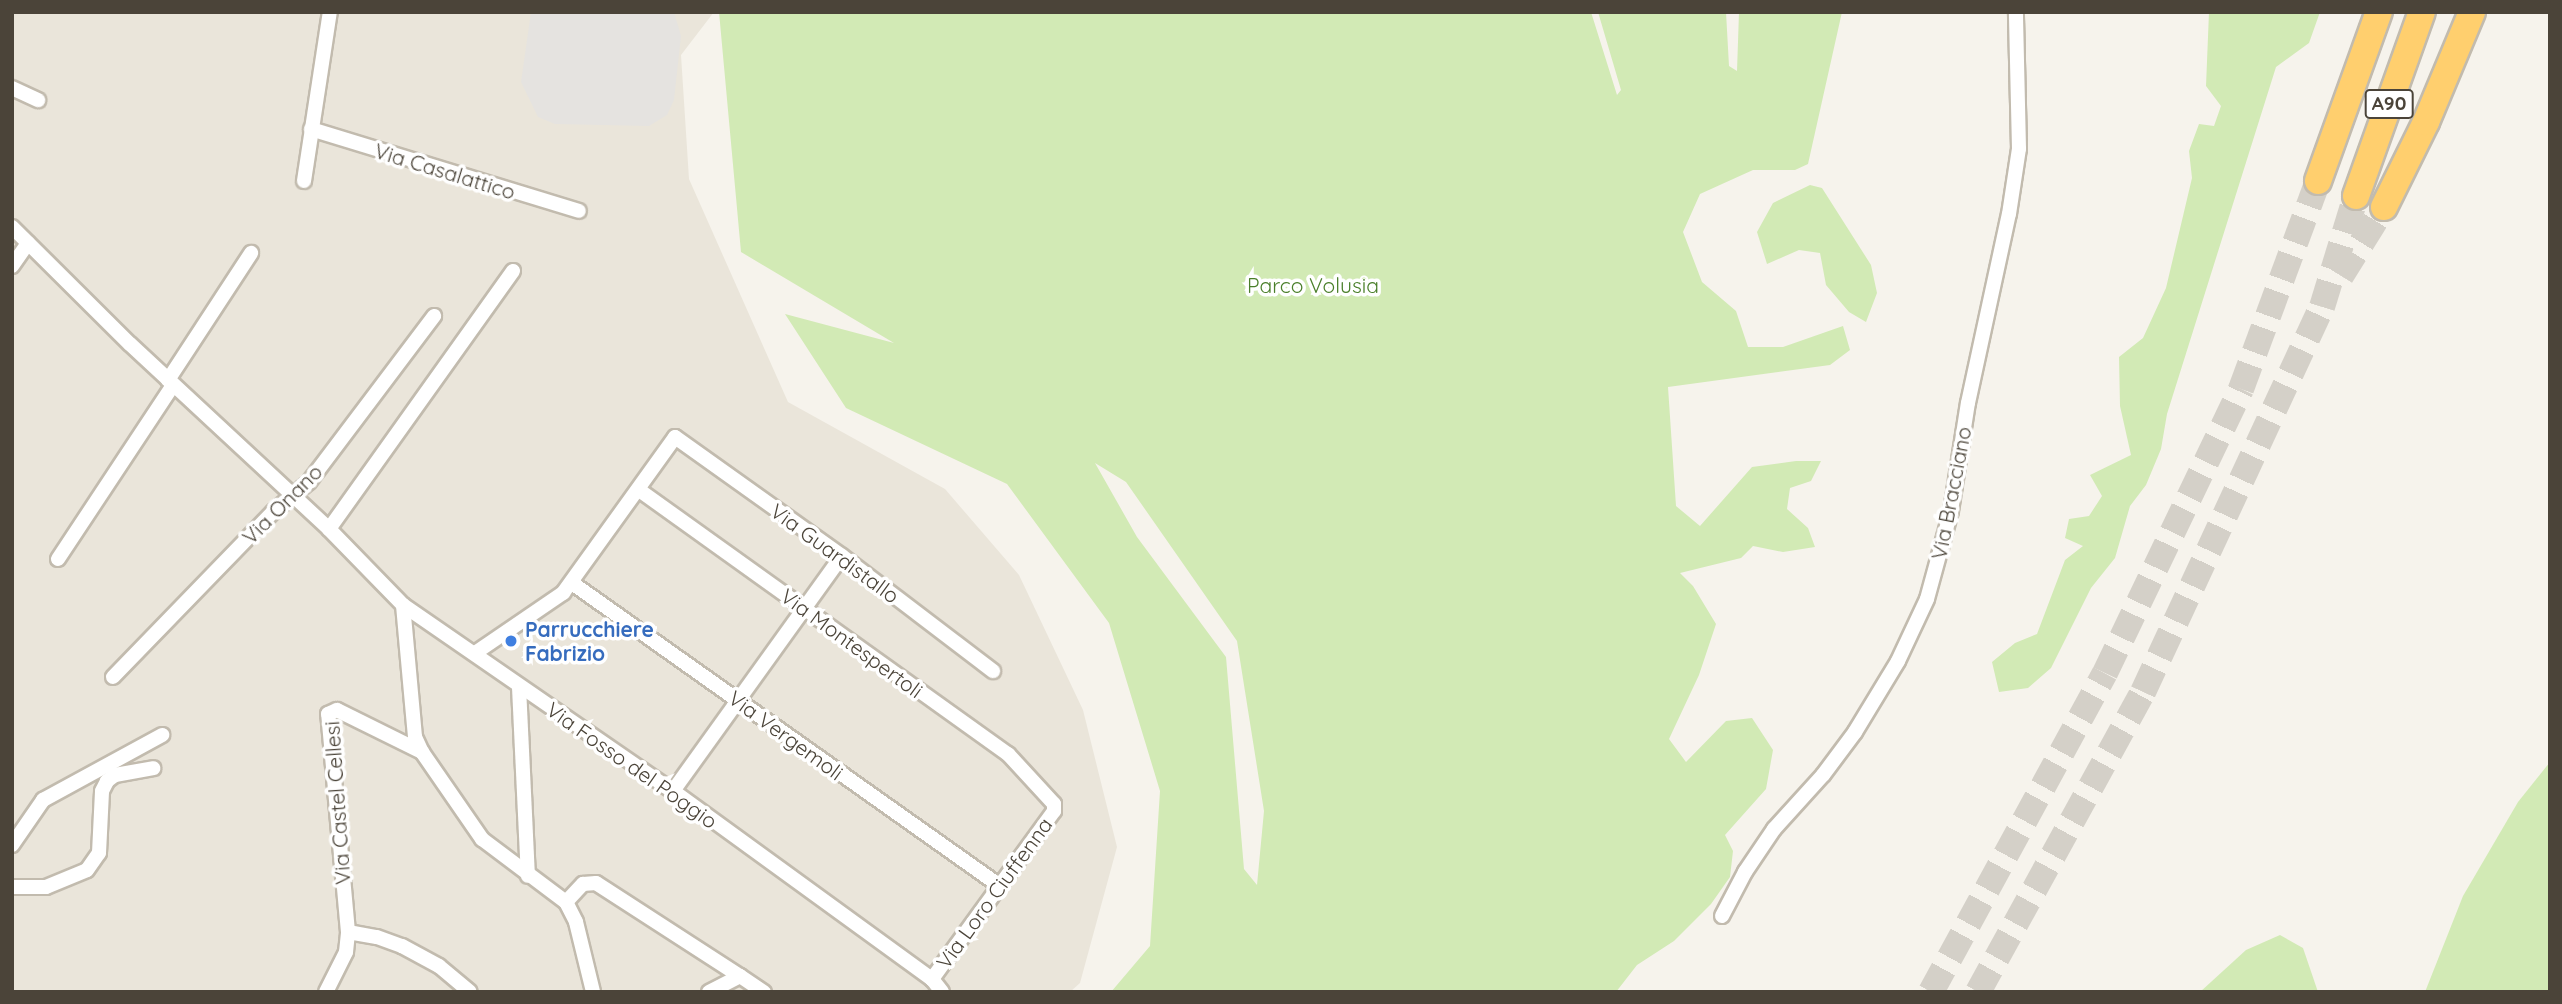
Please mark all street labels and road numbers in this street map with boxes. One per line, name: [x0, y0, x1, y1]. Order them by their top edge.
road number: A90: [2364, 88, 2414, 120]
street label: Via Casalattico: [372, 138, 518, 204]
street label: Via Bracciano: [1926, 424, 1976, 562]
street label: Via Onano: [237, 459, 327, 549]
street label: Via Guardistallo: [766, 498, 904, 608]
street label: Via Montespertoli: [776, 583, 928, 703]
street label: Via Vergemoli: [724, 685, 848, 785]
street label: Via Fosso del Poggio: [542, 697, 722, 833]
street label: Via Castel Cellesi: [319, 720, 355, 886]
street label: Via Loro Ciuffenna: [931, 812, 1057, 974]

